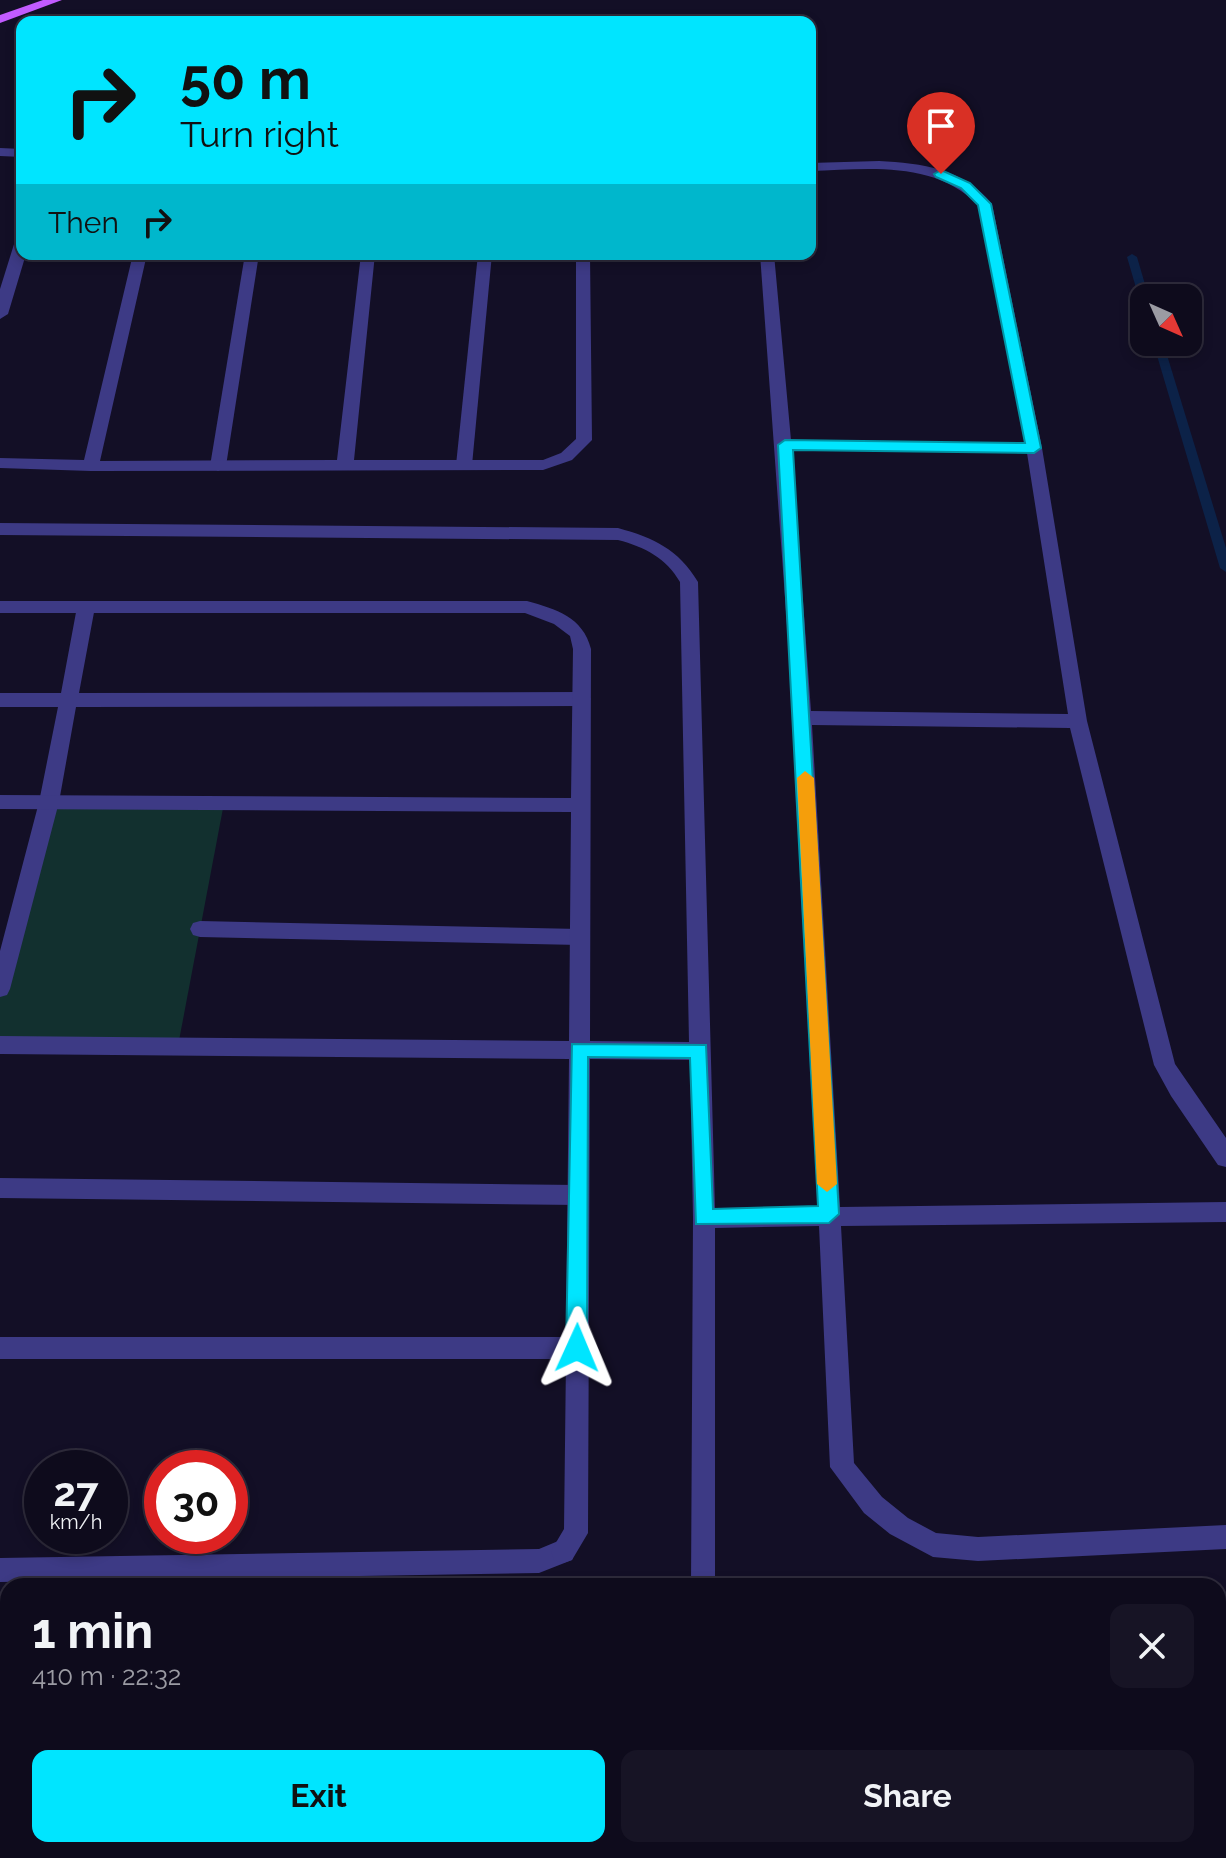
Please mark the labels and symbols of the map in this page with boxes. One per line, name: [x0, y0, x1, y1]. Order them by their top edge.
pin: [907, 92, 975, 174]
north arrow: [1130, 284, 1202, 356]
position arrow: [535, 1306, 619, 1390]
speed limit sign: 30: [144, 1450, 248, 1554]

